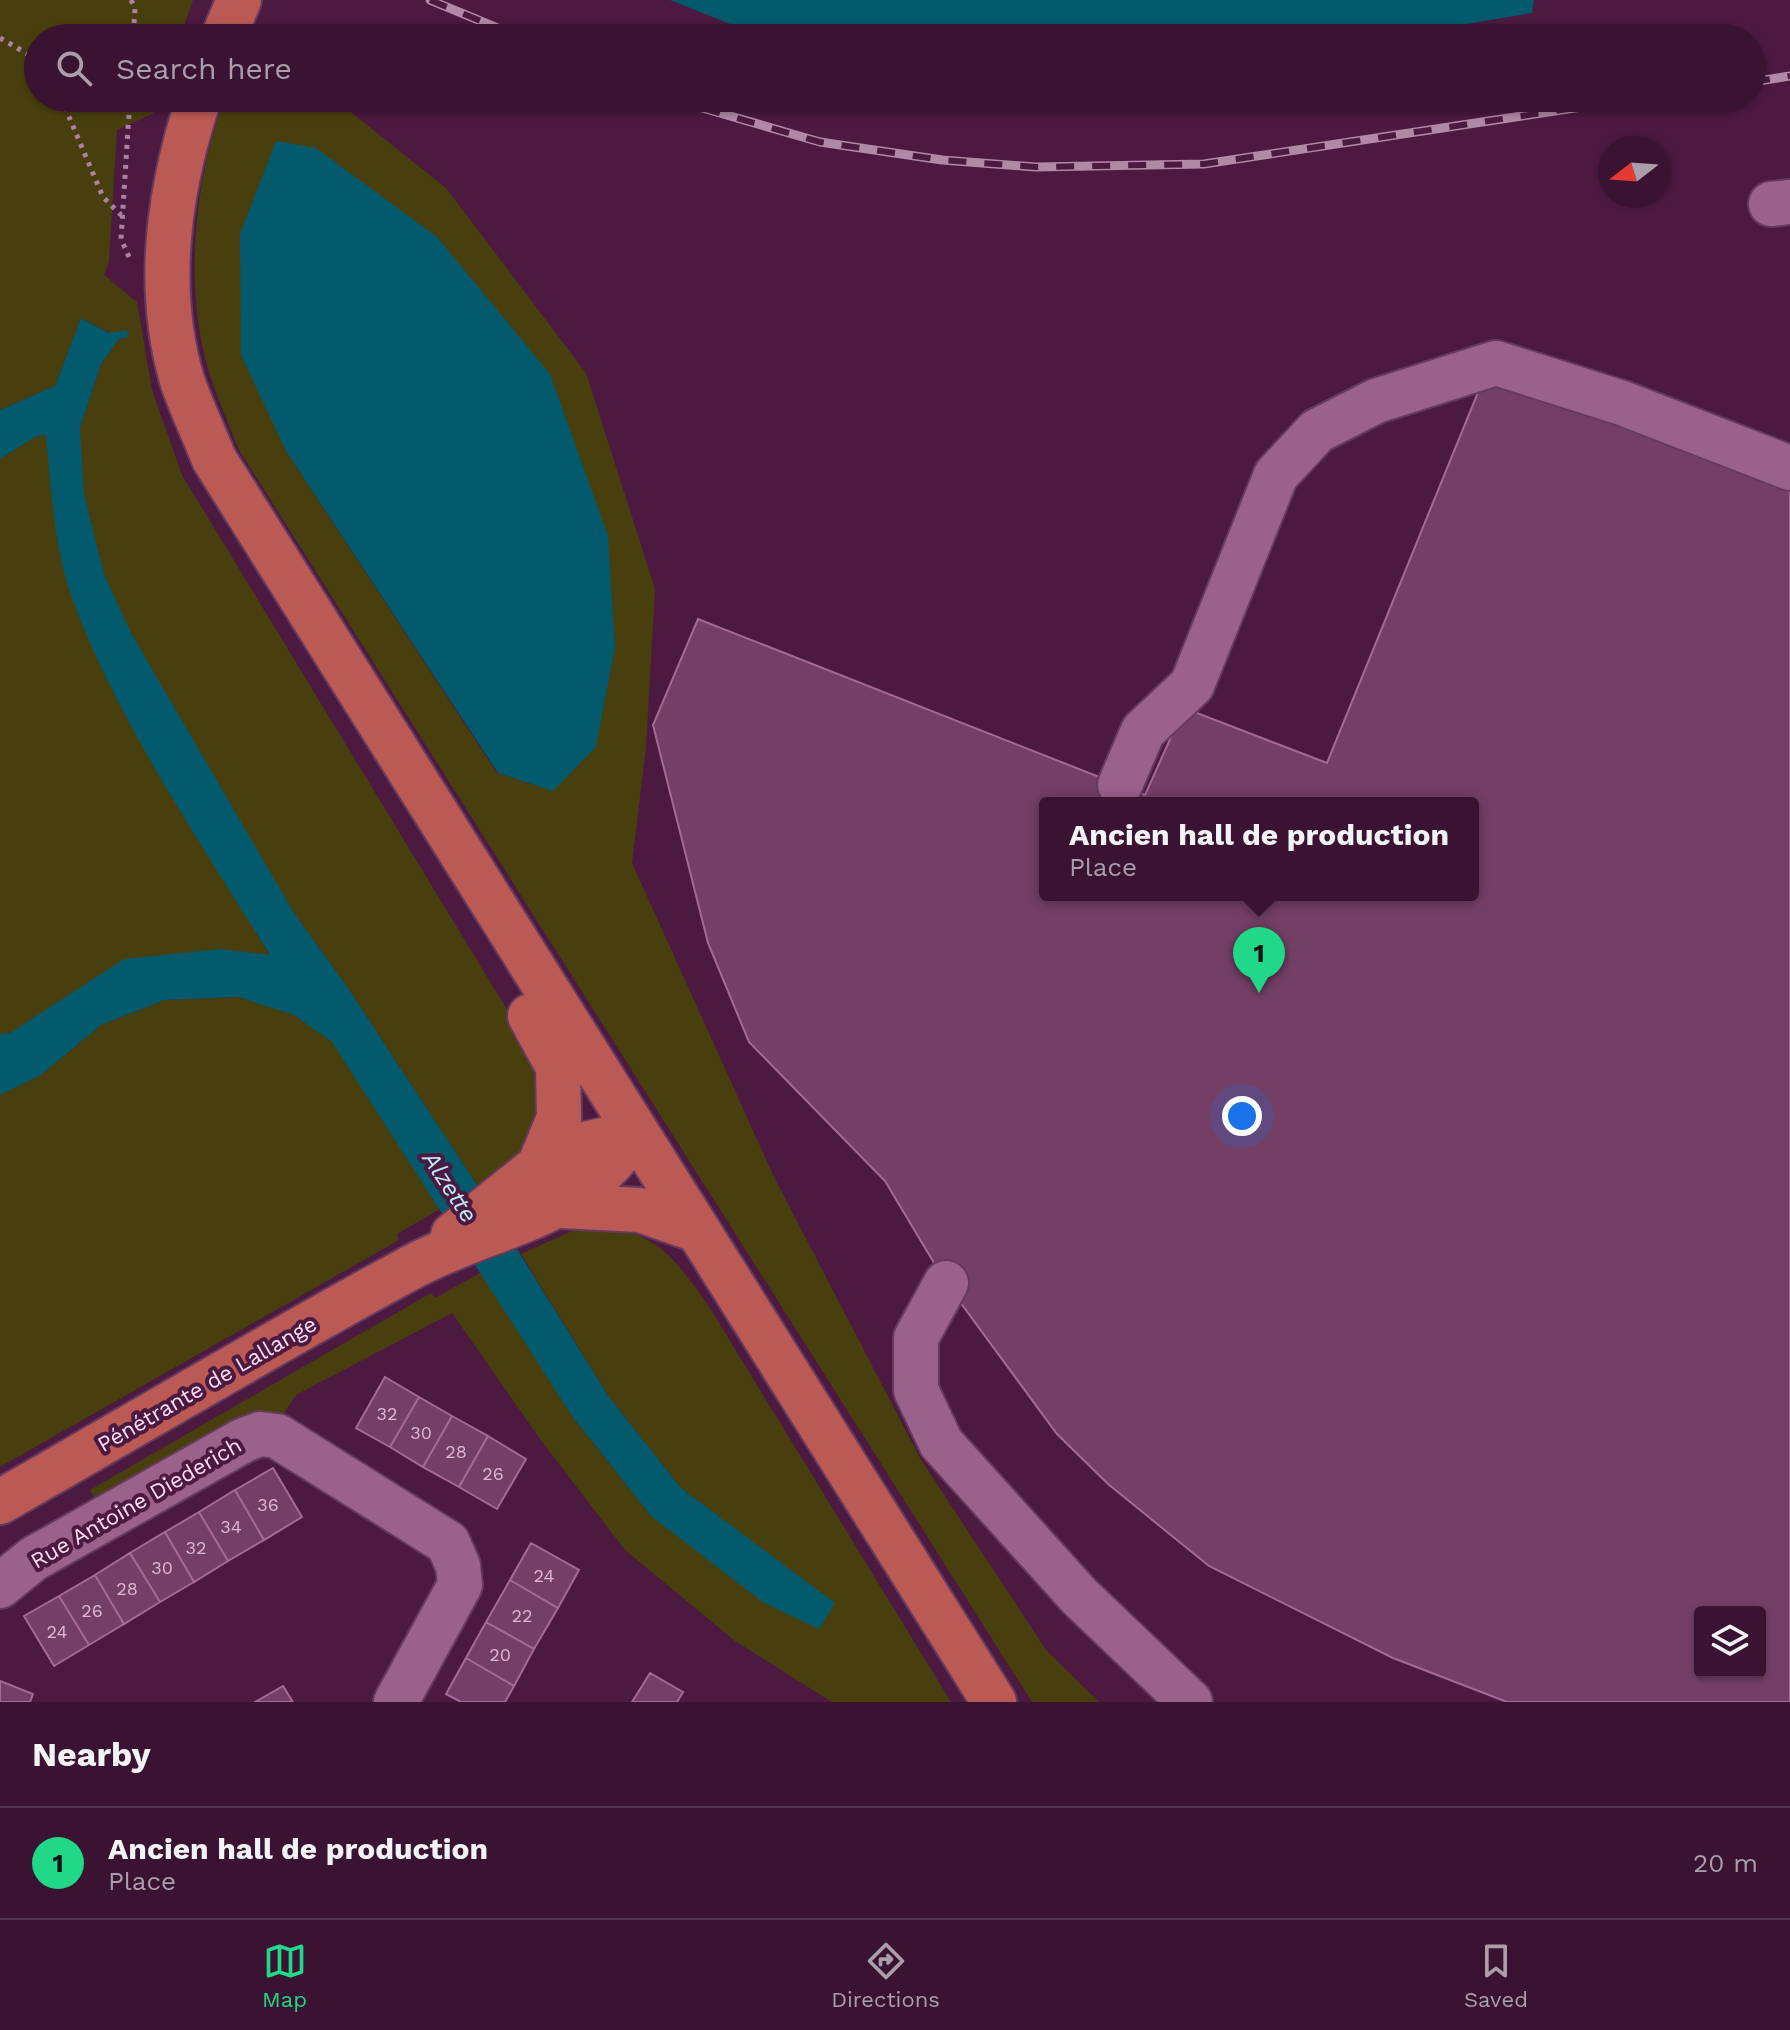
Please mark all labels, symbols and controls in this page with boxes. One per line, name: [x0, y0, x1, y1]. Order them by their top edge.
search box: [24, 24, 1766, 112]
icon: search: [52, 46, 96, 90]
text: Search here: [116, 51, 292, 86]
north arrow: [1598, 136, 1670, 208]
popup: [1039, 797, 1479, 901]
text: Ancien hall de production: [1069, 817, 1449, 852]
text: Place: [1069, 852, 1137, 882]
pin: 1: [1233, 927, 1285, 993]
your location: [1222, 1096, 1262, 1136]
water label: Alzette: [416, 1145, 483, 1228]
street label: Pénétrante de Lallange: [93, 1311, 321, 1457]
house number: 32: [377, 1403, 398, 1424]
house number: 30: [410, 1422, 432, 1443]
street label: Rue Antoine Diederich: [26, 1432, 246, 1574]
house number: 28: [445, 1441, 467, 1462]
house number: 26: [482, 1463, 504, 1484]
house number: 36: [257, 1494, 279, 1515]
house number: 34: [220, 1516, 242, 1537]
house number: 32: [186, 1537, 207, 1558]
house number: 30: [151, 1557, 173, 1578]
house number: 24: [534, 1565, 554, 1586]
house number: 28: [116, 1578, 138, 1599]
house number: 26: [81, 1600, 103, 1621]
house number: 22: [512, 1605, 533, 1626]
map controls: [1694, 1606, 1766, 1678]
button: layers: [1694, 1606, 1766, 1678]
house number: 24: [47, 1621, 67, 1642]
house number: 20: [489, 1644, 511, 1665]
text: Nearby: [32, 1734, 151, 1774]
text: Ancien hall de production: [108, 1831, 488, 1866]
text: 1: [52, 1848, 64, 1878]
text: 20 m: [1693, 1848, 1758, 1878]
text: Place: [108, 1866, 176, 1896]
tab: Map: [262, 1939, 307, 2012]
tab: Directions: [831, 1939, 940, 2012]
tab: Saved: [1464, 1939, 1528, 2012]

